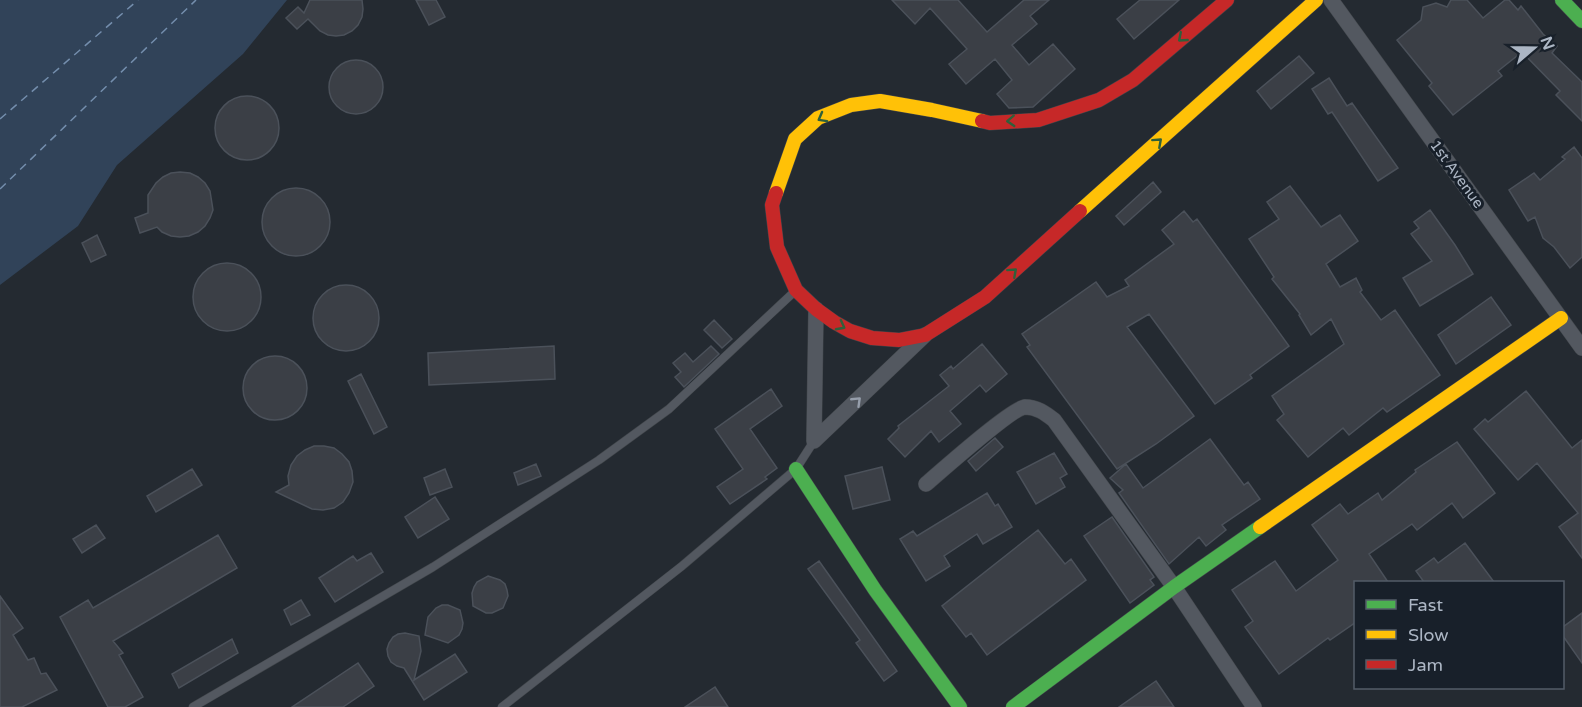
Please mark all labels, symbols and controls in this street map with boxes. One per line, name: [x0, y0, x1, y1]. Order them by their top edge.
north arrow: [1504, 18, 1564, 78]
one-way arrow: [1178, 31, 1189, 42]
text: N: [1536, 34, 1559, 53]
one-way arrow: [818, 111, 828, 122]
one-way arrow: [1007, 115, 1016, 128]
street label: 1st Avenue: [1426, 136, 1488, 212]
one-way arrow: [1151, 138, 1162, 149]
one-way arrow: [1006, 268, 1017, 279]
one-way arrow: [835, 319, 846, 330]
one-way arrow: [849, 397, 860, 408]
legend: [1354, 581, 1564, 689]
text: Fast: [1408, 594, 1443, 616]
text: Slow: [1408, 624, 1449, 646]
text: Jam: [1408, 654, 1443, 676]

